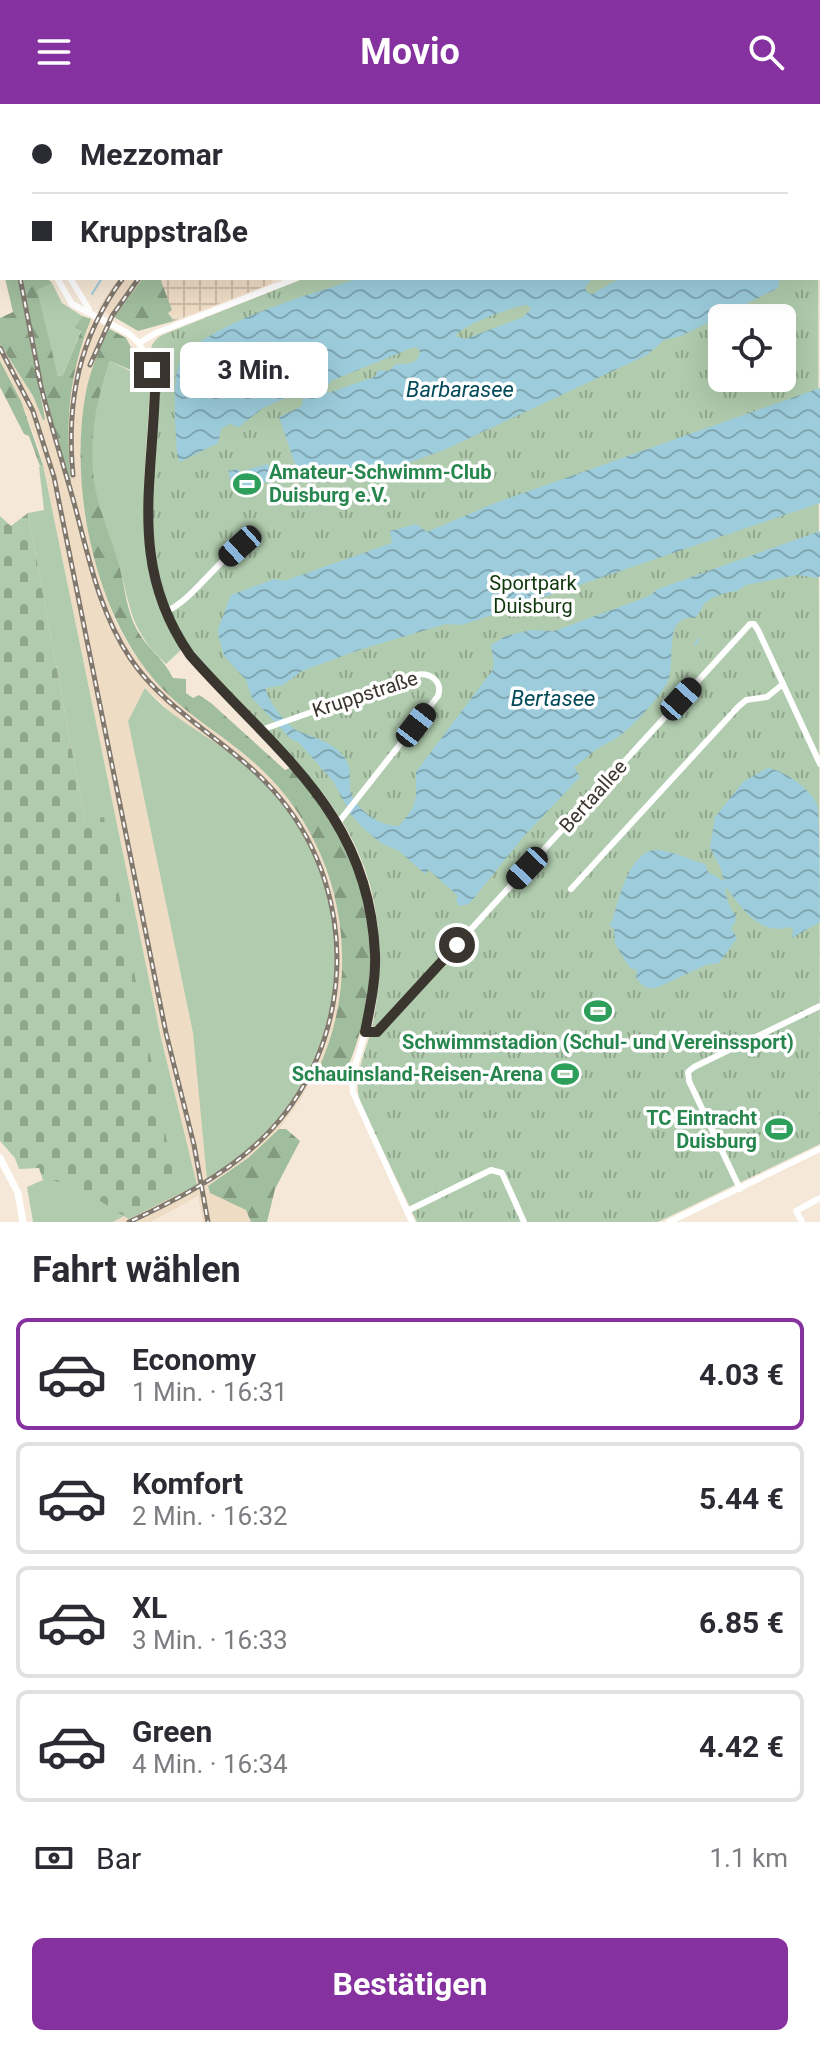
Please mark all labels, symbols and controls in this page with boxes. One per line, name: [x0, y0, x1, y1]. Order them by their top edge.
icon: menu: [32, 30, 76, 74]
icon: search: [744, 30, 788, 74]
text: Movio: [360, 31, 460, 73]
text: Mezzomar: [80, 137, 223, 172]
text: Kruppstraße: [80, 214, 248, 249]
map controls: [708, 304, 796, 392]
button: locate: [708, 304, 796, 392]
callout: 3 Min.: [180, 342, 328, 398]
route end: [134, 352, 170, 388]
text: 3 Min.: [217, 355, 291, 385]
water label: Barbarasee: [406, 377, 514, 402]
place label: Amateur-Schwimm-Club Duisburg e.V.: [269, 460, 491, 507]
sports icon: Amateur-Schwimm-Club Duisburg e.V.: [232, 469, 262, 499]
car: [214, 521, 266, 571]
park label: Sportpark Duisburg: [489, 571, 578, 618]
street label: Kruppstraße: [309, 666, 421, 722]
car: [656, 673, 706, 725]
water label: Bertasee: [511, 686, 595, 711]
car: [392, 699, 440, 751]
street label: Bertaallee: [554, 755, 632, 837]
car: [502, 842, 552, 894]
route start: [439, 927, 475, 963]
sports icon: Schwimmstadion (Schul- und Vereinssport): [583, 996, 613, 1026]
place label: Schwimmstadion (Schul- und Vereinssport): [402, 1030, 794, 1054]
sports icon: Schauinsland-Reisen-Arena: [550, 1059, 580, 1089]
place label: Schauinsland-Reisen-Arena: [292, 1062, 543, 1086]
place label: TC Eintracht Duisburg: [646, 1106, 757, 1153]
sports icon: TC Eintracht Duisburg: [764, 1114, 794, 1144]
text: Fahrt wählen: [32, 1249, 241, 1291]
icon: car: [36, 1338, 108, 1410]
text: Economy: [132, 1342, 256, 1377]
text: 4.03 €: [699, 1357, 784, 1392]
text: 1 Min. · 16:31: [132, 1377, 288, 1407]
icon: car: [36, 1462, 108, 1534]
text: Komfort: [132, 1466, 243, 1501]
text: 5.44 €: [699, 1481, 784, 1516]
text: 2 Min. · 16:32: [132, 1501, 288, 1531]
icon: car: [36, 1586, 108, 1658]
text: XL: [132, 1590, 167, 1625]
text: 6.85 €: [699, 1605, 784, 1640]
text: 3 Min. · 16:33: [132, 1625, 288, 1655]
icon: car: [36, 1710, 108, 1782]
text: Green: [132, 1714, 212, 1749]
text: 4.42 €: [699, 1729, 784, 1764]
text: 4 Min. · 16:34: [132, 1749, 288, 1779]
icon: cash: [32, 1836, 76, 1880]
text: Bar: [96, 1841, 141, 1876]
text: 1.1 km: [709, 1843, 788, 1873]
button: Bestätigen: [32, 1938, 788, 2030]

